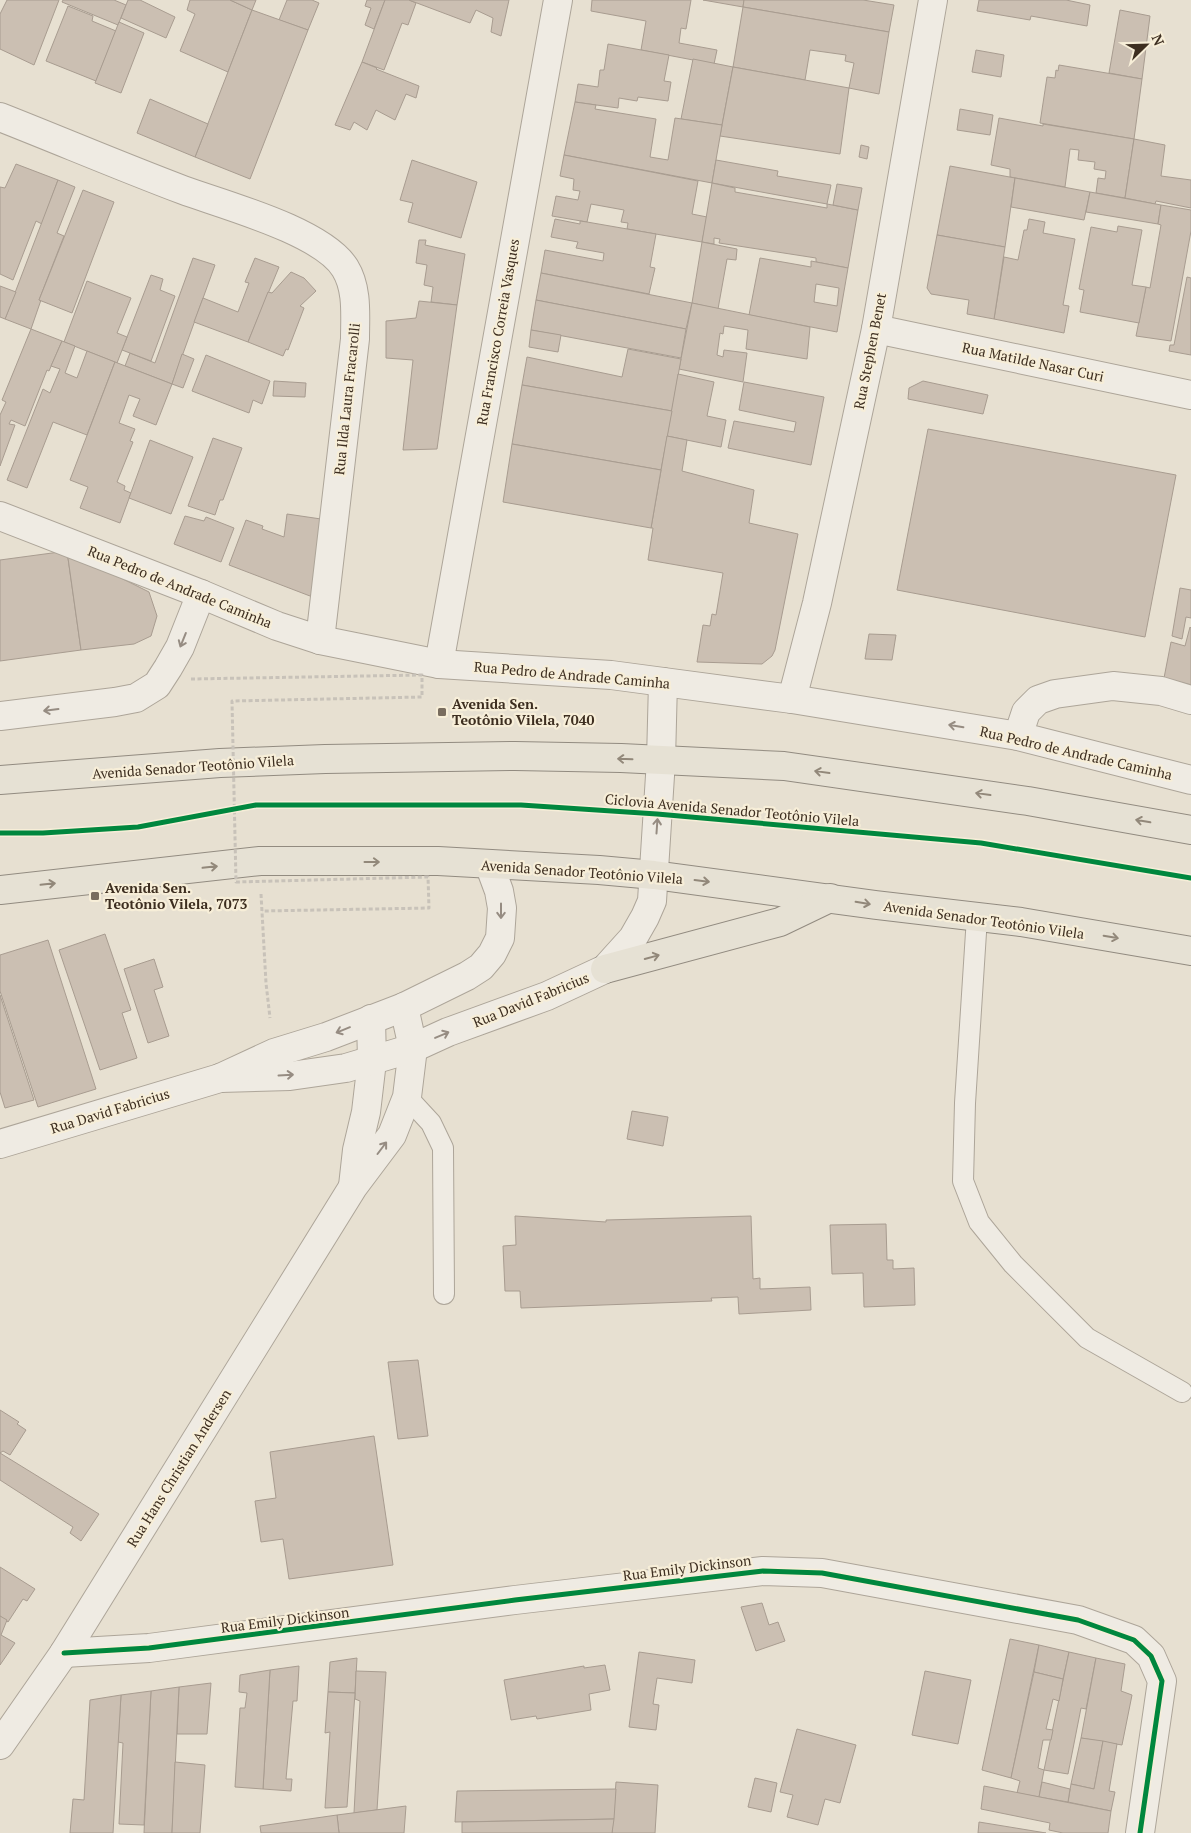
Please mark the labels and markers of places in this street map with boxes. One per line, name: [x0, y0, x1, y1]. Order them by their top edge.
place label: Avenida Sen. Teotônio Vilela, 7040: [452, 694, 595, 729]
marker: Avenida Sen. Teotônio Vilela, 7040: [436, 706, 448, 718]
place label: Avenida Sen. Teotônio Vilela, 7073: [105, 878, 248, 913]
marker: Avenida Sen. Teotônio Vilela, 7073: [89, 890, 101, 902]

